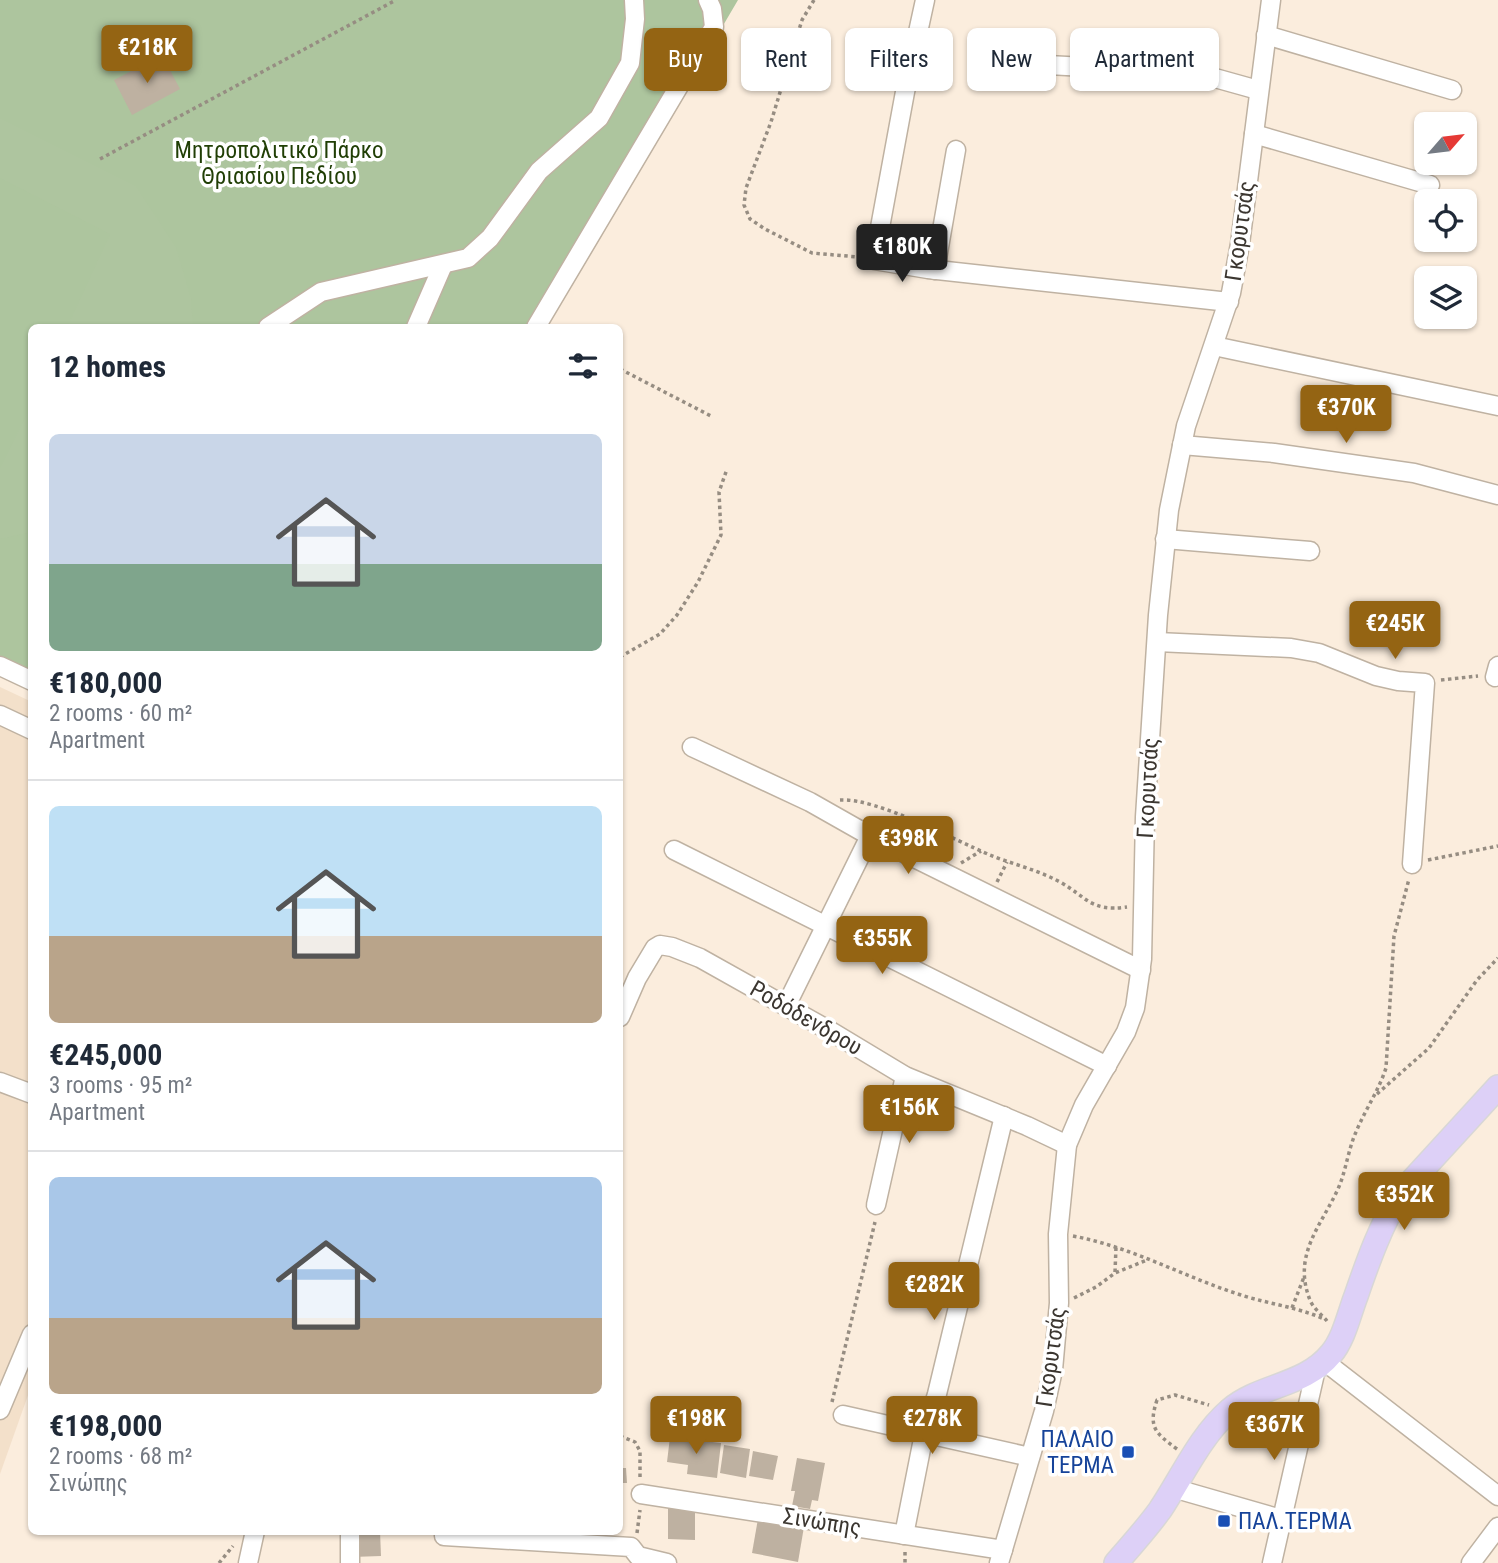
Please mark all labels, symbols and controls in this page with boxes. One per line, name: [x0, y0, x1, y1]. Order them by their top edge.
pin: €218K: [98, 25, 196, 85]
chip: Buy: [644, 28, 727, 91]
chip: Rent: [741, 28, 831, 91]
chip: Filters: [845, 28, 953, 91]
chip: New: [967, 28, 1056, 91]
chip: Apartment: [1070, 28, 1219, 91]
text: €218K: [117, 34, 177, 61]
north arrow: [1414, 112, 1477, 175]
map controls: [1414, 112, 1477, 329]
park label: Μητροπολιτικό Πάρκο Θριασίου Πεδίου: [175, 137, 383, 190]
street label: Γκορυτσάς: [1220, 179, 1260, 283]
button: locate: [1414, 189, 1477, 252]
pin: €180K: [853, 224, 951, 284]
text: €180K: [872, 233, 932, 260]
button: layers: [1414, 266, 1477, 329]
icon: filters: [564, 347, 602, 385]
text: 12 homes: [49, 349, 166, 384]
pin: €370K: [1297, 386, 1395, 445]
text: €370K: [1316, 394, 1376, 421]
icon: home: [263, 479, 389, 605]
pin: €245K: [1346, 602, 1444, 661]
text: €245K: [1365, 610, 1425, 637]
text: €180,000: [49, 665, 162, 700]
text: 2 rooms · 60 m²: [49, 700, 192, 727]
text: Apartment: [49, 727, 145, 754]
street label: Γκορυτσάς: [1132, 737, 1164, 839]
pin: €398K: [859, 816, 957, 876]
text: €398K: [878, 825, 938, 852]
icon: home: [263, 851, 389, 977]
pin: €355K: [833, 916, 931, 976]
text: €355K: [852, 925, 912, 952]
street label: Ροδόδενδρου: [745, 975, 867, 1061]
text: €245,000: [49, 1037, 162, 1072]
text: 3 rooms · 95 m²: [49, 1072, 192, 1099]
pin: €156K: [860, 1086, 958, 1145]
text: €156K: [879, 1094, 939, 1121]
text: Apartment: [49, 1099, 145, 1126]
pin: €352K: [1355, 1172, 1453, 1232]
text: €352K: [1374, 1181, 1434, 1208]
icon: home: [263, 1222, 389, 1348]
pin: €282K: [885, 1262, 983, 1322]
text: €282K: [904, 1271, 964, 1298]
street label: Γκορυτσάς: [1031, 1305, 1071, 1409]
pin: €198K: [647, 1396, 745, 1456]
pin: €278K: [883, 1396, 981, 1456]
pin: €367K: [1225, 1402, 1323, 1462]
text: €198K: [666, 1405, 726, 1432]
text: €278K: [902, 1405, 962, 1432]
text: €198,000: [49, 1408, 162, 1443]
text: €367K: [1244, 1411, 1304, 1438]
place label: ΠΑΛΑΙΟ ΤΕΡΜΑ: [1040, 1426, 1114, 1479]
text: 2 rooms · 68 m²: [49, 1443, 192, 1470]
marker: ΠΑΛΑΙΟ ΤΕΡΜΑ: [1120, 1444, 1136, 1460]
text: Σινώπης: [49, 1470, 128, 1497]
street label: Σινώπης: [781, 1503, 863, 1541]
place label: ΠΑΛ.ΤΕΡΜΑ: [1238, 1508, 1352, 1535]
marker: ΠΑΛ.ΤΕΡΜΑ: [1216, 1513, 1232, 1529]

